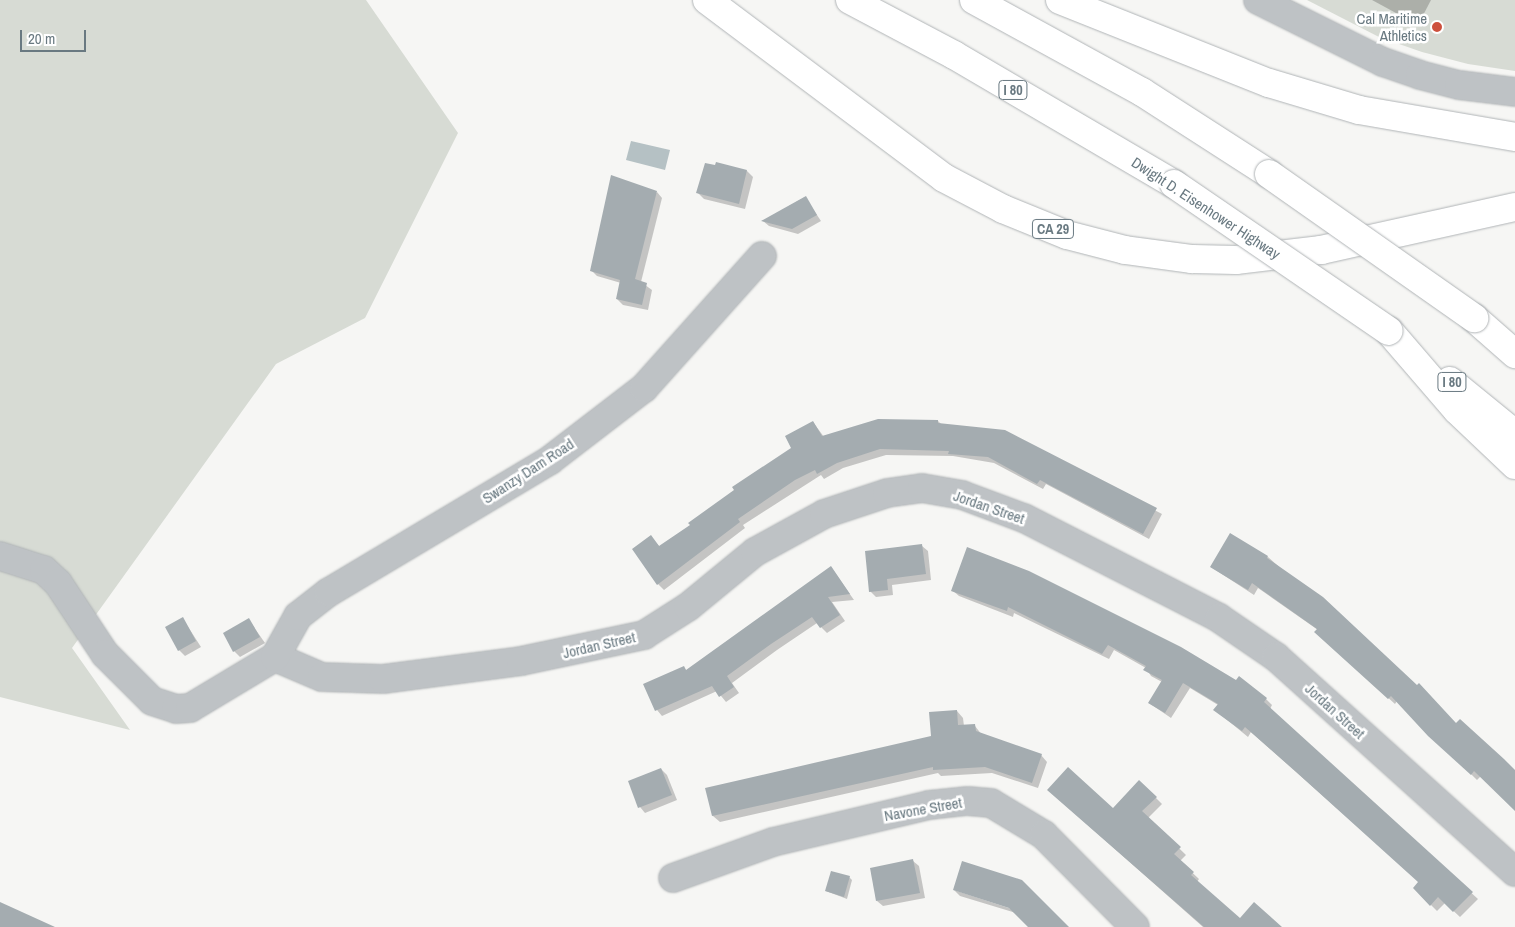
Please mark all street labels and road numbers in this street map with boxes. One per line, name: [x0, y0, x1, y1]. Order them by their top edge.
road number: I 80: [998, 78, 1028, 102]
street label: Dwight D. Eisenhower Highway: [1128, 153, 1284, 263]
road number: CA 29: [1030, 218, 1076, 240]
road number: I 80: [1437, 371, 1467, 394]
street label: Swanzy Dam Road: [479, 435, 577, 507]
street label: Jordan Street: [951, 486, 1027, 528]
street label: Jordan Street: [561, 628, 637, 662]
street label: Jordan Street: [1302, 680, 1368, 742]
street label: Navone Street: [883, 793, 963, 825]

